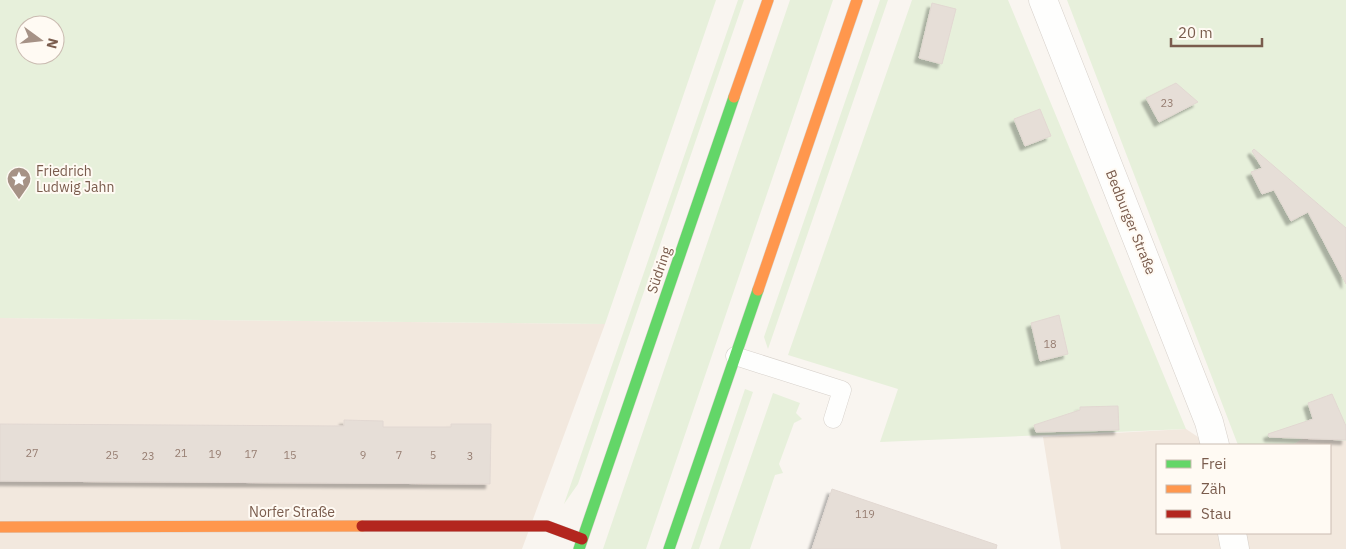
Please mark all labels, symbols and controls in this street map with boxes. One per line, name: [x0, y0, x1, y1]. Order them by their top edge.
north arrow: [15, 15, 65, 65]
scale bar: [1171, 15, 1262, 47]
text: 20 m: [1178, 23, 1213, 42]
text: N: [43, 36, 63, 51]
house number: 23: [1160, 96, 1174, 110]
place label: Friedrich Ludwig Jahn: [36, 162, 114, 196]
place icon: Friedrich Ludwig Jahn: [6, 166, 32, 200]
street label: Bedburger Straße: [1102, 167, 1160, 277]
street label: Südring: [643, 244, 676, 296]
house number: 18: [1043, 337, 1057, 351]
legend: [1156, 444, 1331, 534]
house number: 27: [25, 446, 39, 460]
house number: 21: [174, 446, 188, 460]
house number: 19: [208, 447, 222, 461]
house number: 17: [244, 447, 258, 461]
house number: 25: [105, 448, 119, 462]
house number: 15: [283, 448, 297, 462]
house number: 9: [360, 448, 366, 462]
house number: 7: [396, 448, 402, 462]
house number: 5: [430, 448, 436, 462]
house number: 23: [141, 449, 155, 463]
house number: 3: [467, 449, 473, 463]
text: Frei: [1201, 454, 1227, 473]
text: Zäh: [1201, 479, 1226, 498]
street label: Norfer Straße: [249, 503, 335, 521]
text: Stau: [1201, 504, 1232, 523]
house number: 119: [855, 507, 875, 521]

